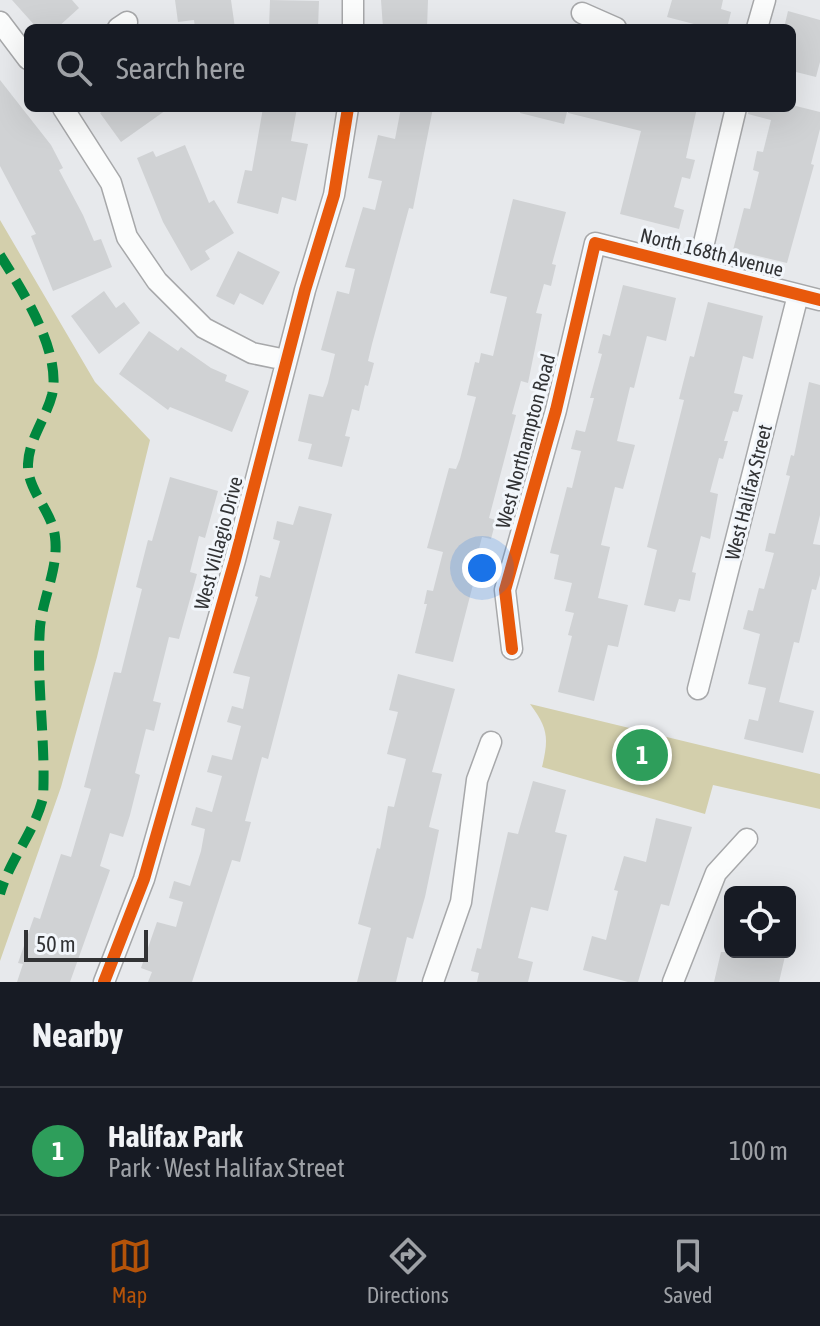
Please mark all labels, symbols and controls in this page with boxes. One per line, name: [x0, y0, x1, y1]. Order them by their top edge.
search box: [24, 24, 796, 112]
icon: search: [52, 46, 96, 90]
text: Search here: [116, 51, 245, 85]
street label: North 168th Avenue: [638, 223, 786, 281]
street label: West Northampton Road: [491, 351, 559, 531]
street label: West Halifax Street: [720, 422, 776, 562]
street label: West Villagio Drive: [189, 474, 247, 612]
your location: [462, 548, 502, 588]
pin: 1: [616, 725, 668, 785]
map controls: [724, 886, 796, 958]
button: locate: [724, 886, 796, 958]
scale bar: [24, 926, 148, 962]
text: 50 m: [36, 931, 76, 957]
text: Nearby: [32, 1015, 123, 1054]
text: Halifax Park: [108, 1119, 243, 1153]
text: 1: [52, 1136, 64, 1166]
text: 100 m: [729, 1136, 788, 1166]
text: Park · West Halifax Street: [108, 1153, 345, 1183]
tab: Map: [108, 1234, 152, 1308]
tab: Directions: [367, 1234, 449, 1308]
tab: Saved: [664, 1234, 712, 1308]

